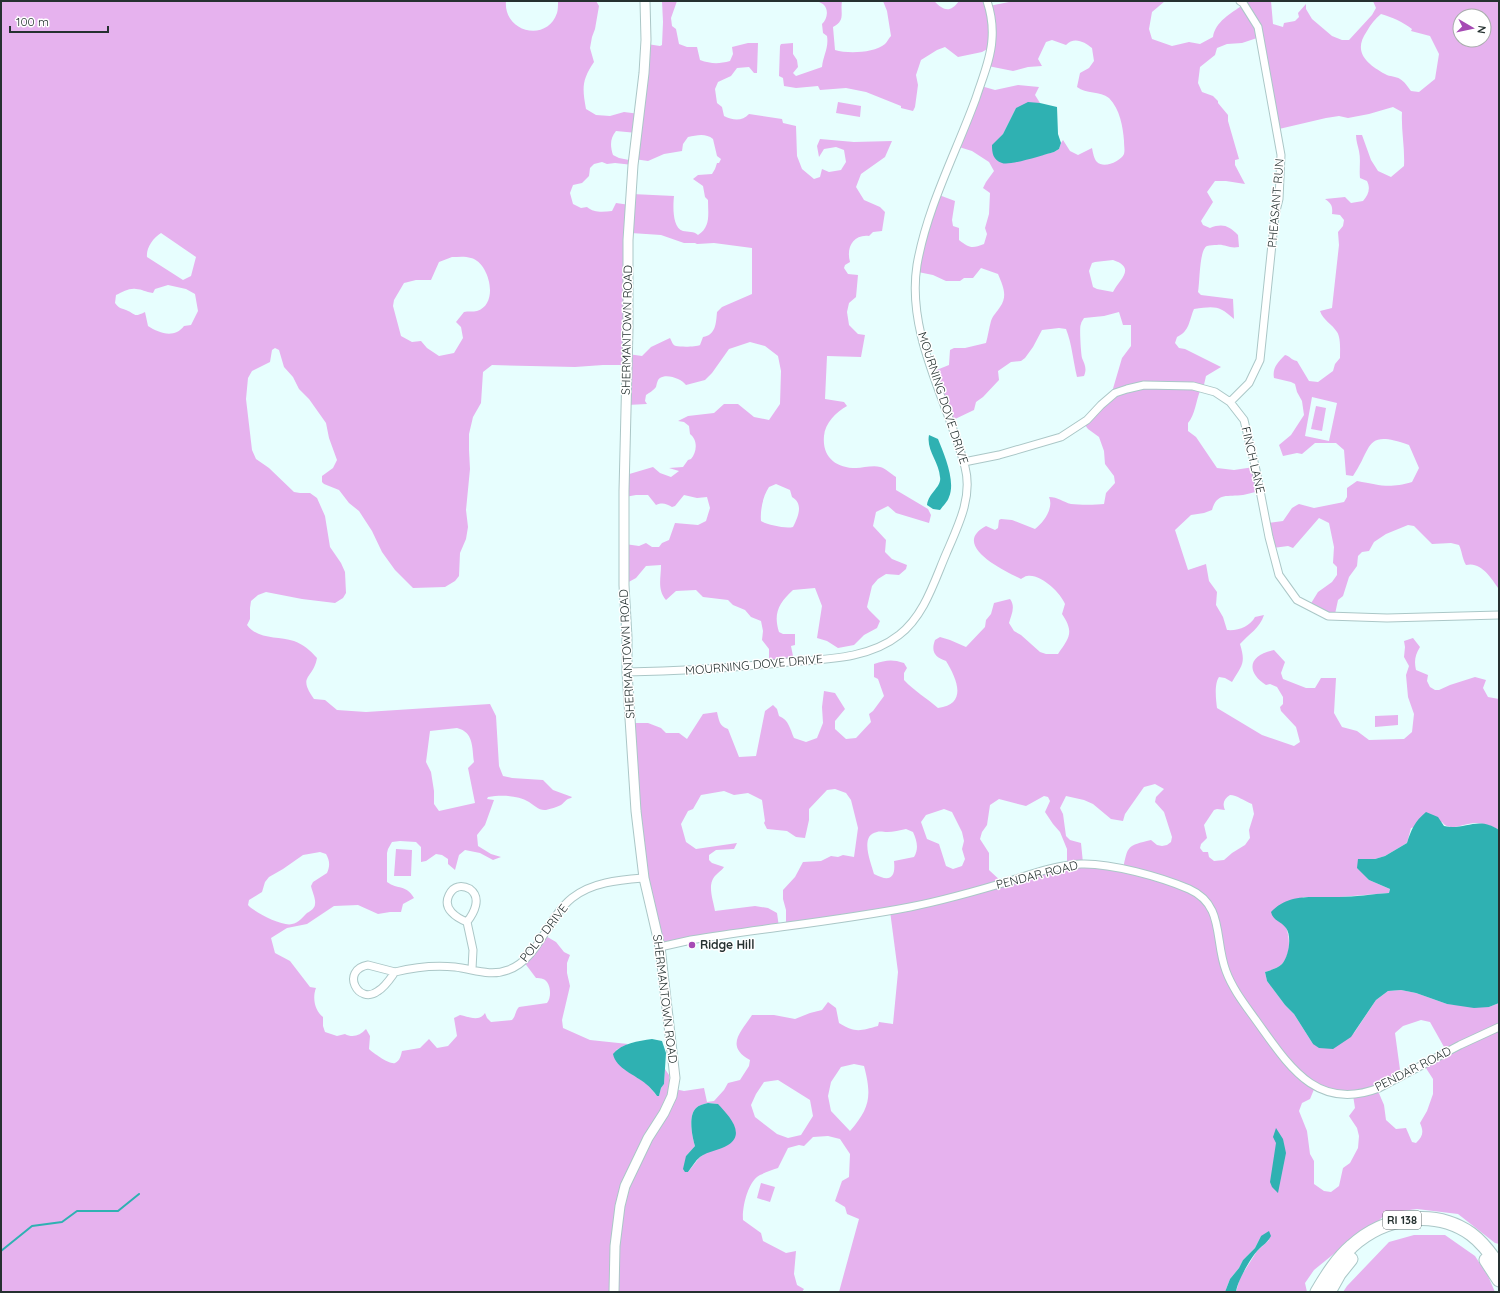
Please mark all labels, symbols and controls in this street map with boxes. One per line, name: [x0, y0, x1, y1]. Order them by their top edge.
scale bar: [10, 8, 108, 34]
north arrow: [1452, 8, 1492, 48]
text: 100 m: [16, 14, 49, 29]
text: N: [1474, 24, 1489, 35]
street label: PHEASANT RUN: [1264, 158, 1287, 248]
street label: SHERMANTOWN ROAD: [618, 265, 635, 395]
street label: MOURNING DOVE DRIVE: [915, 330, 972, 466]
street label: FINCH LANE: [1239, 425, 1268, 495]
street label: SHERMANTOWN ROAD: [616, 588, 637, 719]
street label: MOURNING DOVE DRIVE: [685, 651, 824, 678]
street label: PENDAR ROAD: [994, 857, 1080, 892]
street label: POLO DRIVE: [516, 901, 571, 965]
street label: SHERMANTOWN ROAD: [650, 934, 681, 1065]
place label: Ridge Hill: [700, 937, 754, 952]
marker: Ridge Hill: [687, 940, 697, 950]
street label: PENDAR ROAD: [1372, 1043, 1454, 1094]
road number: RI 138: [1383, 1211, 1421, 1229]

